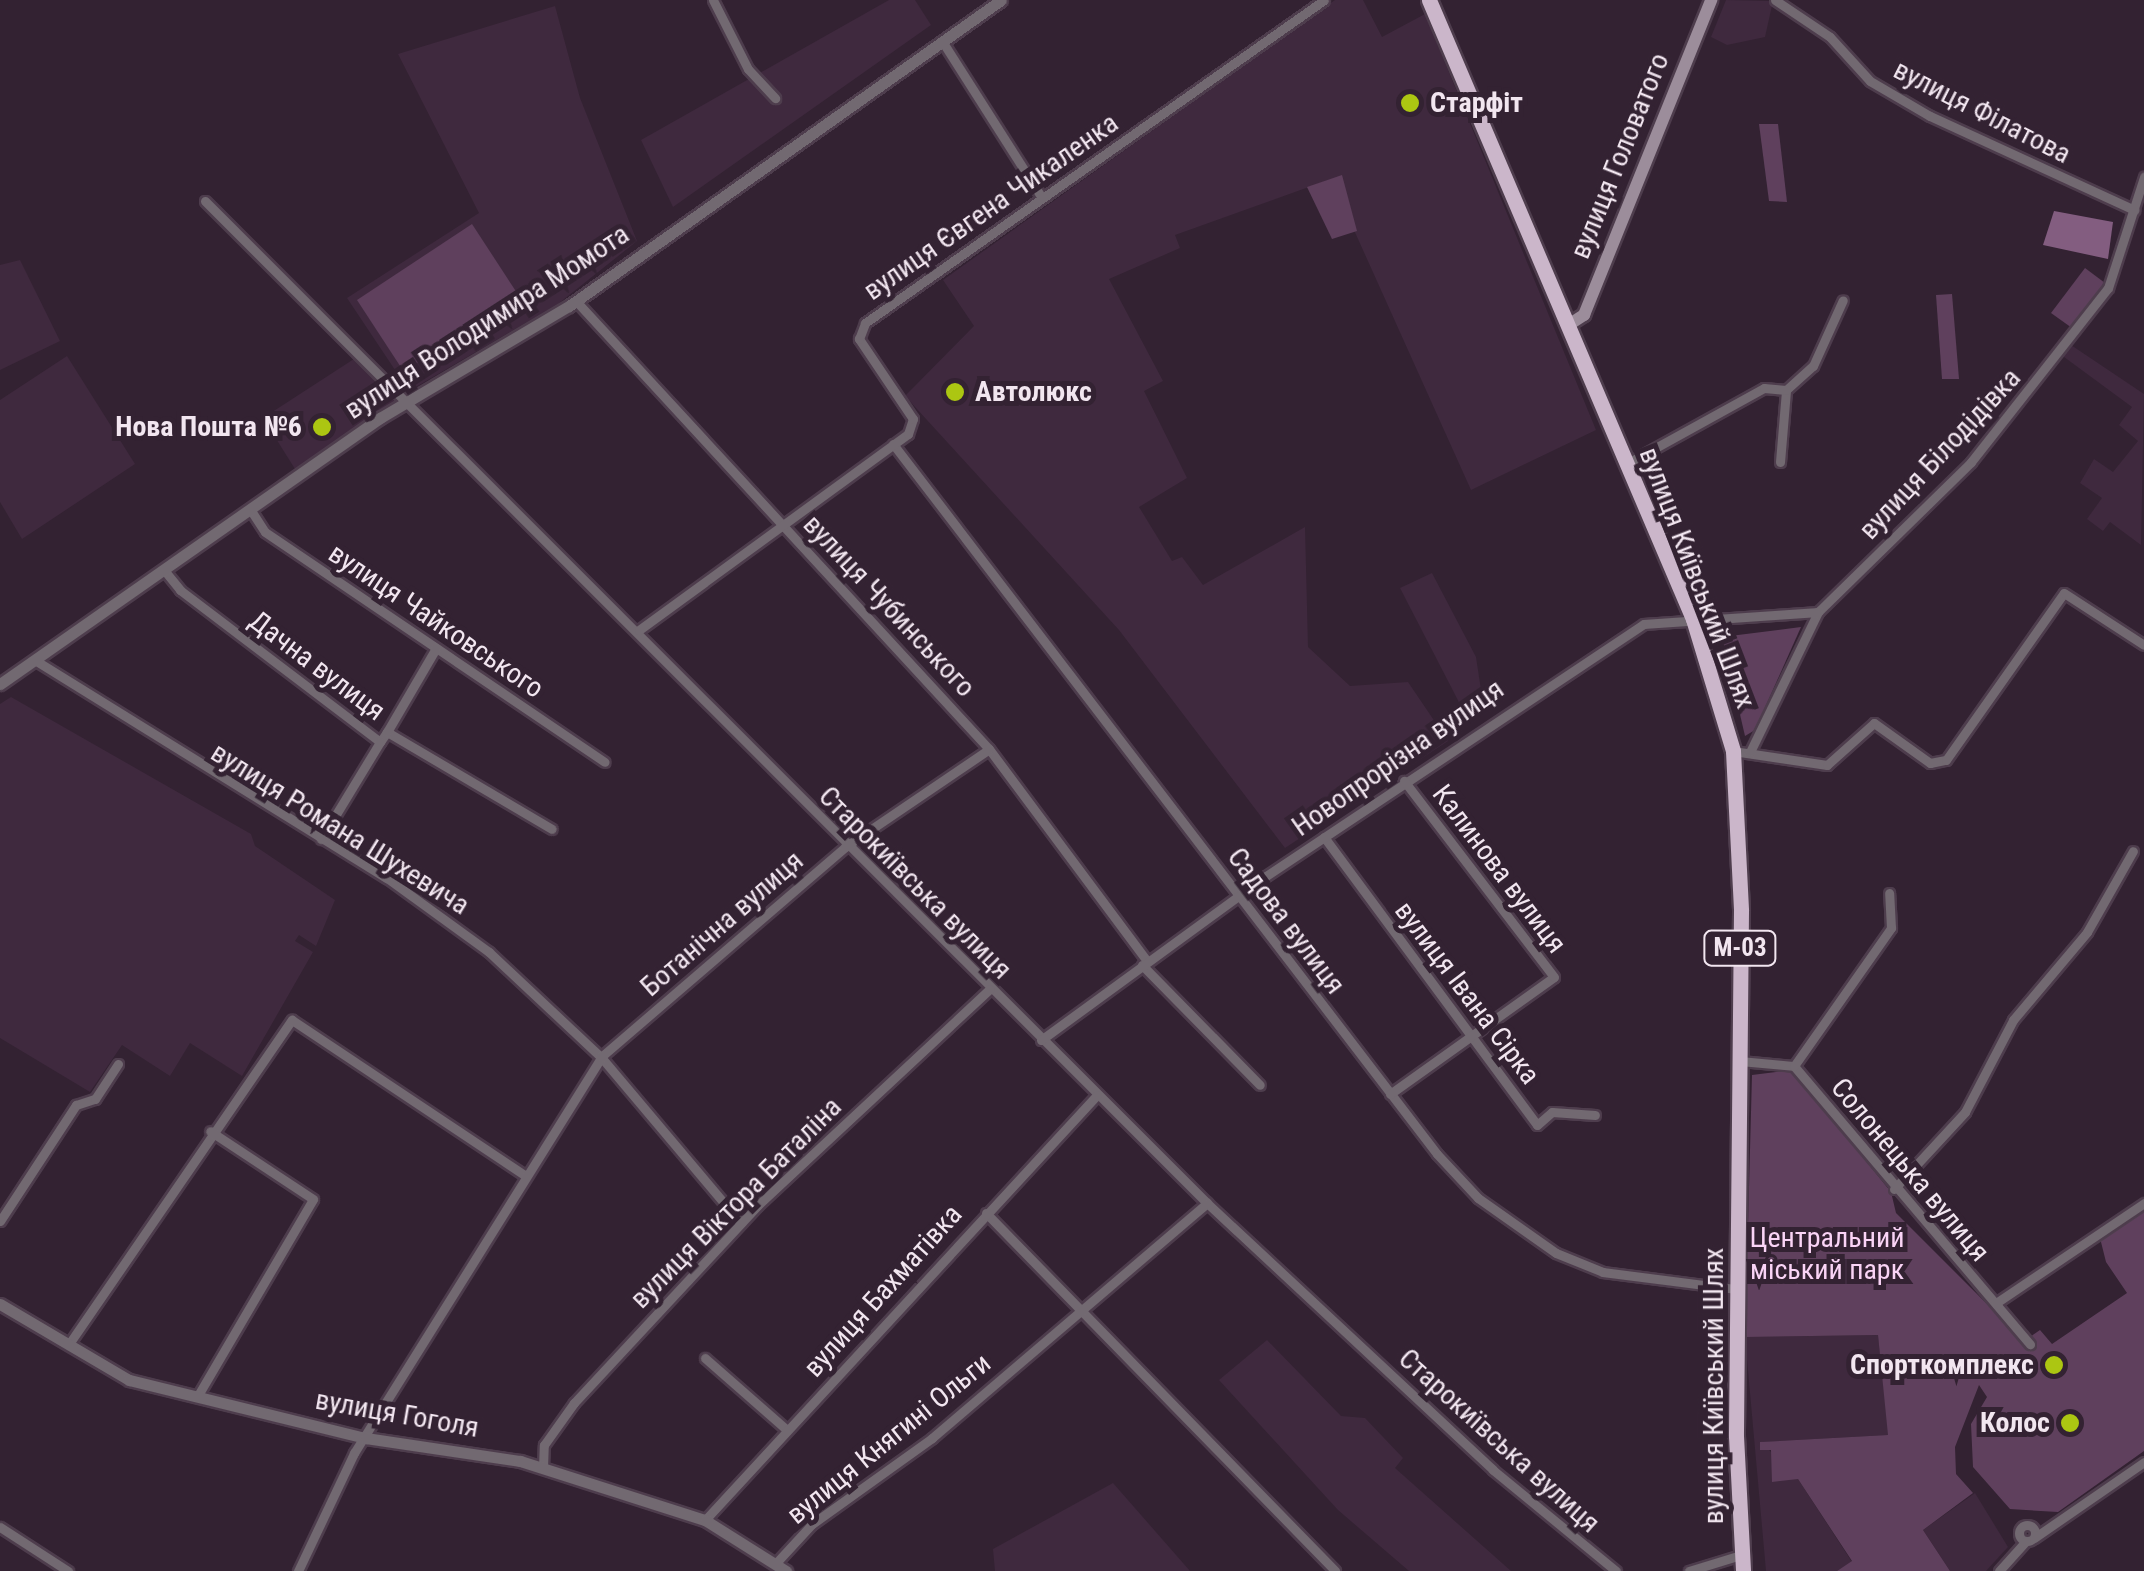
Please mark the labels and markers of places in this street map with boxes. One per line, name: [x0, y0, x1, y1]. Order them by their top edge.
place label: Старфіт: [1430, 86, 1523, 120]
marker: Старфіт: [1399, 92, 1421, 114]
place label: Автолюкс: [975, 375, 1092, 409]
marker: Автолюкс: [944, 381, 966, 403]
place label: Нова Пошта №6: [115, 410, 302, 444]
marker: Нова Пошта №6: [311, 416, 333, 438]
place label: Спорткомплекс: [1850, 1348, 2034, 1382]
marker: Спорткомплекс: [2043, 1354, 2065, 1376]
place label: Колос: [1980, 1406, 2050, 1440]
marker: Колос: [2059, 1412, 2081, 1434]

